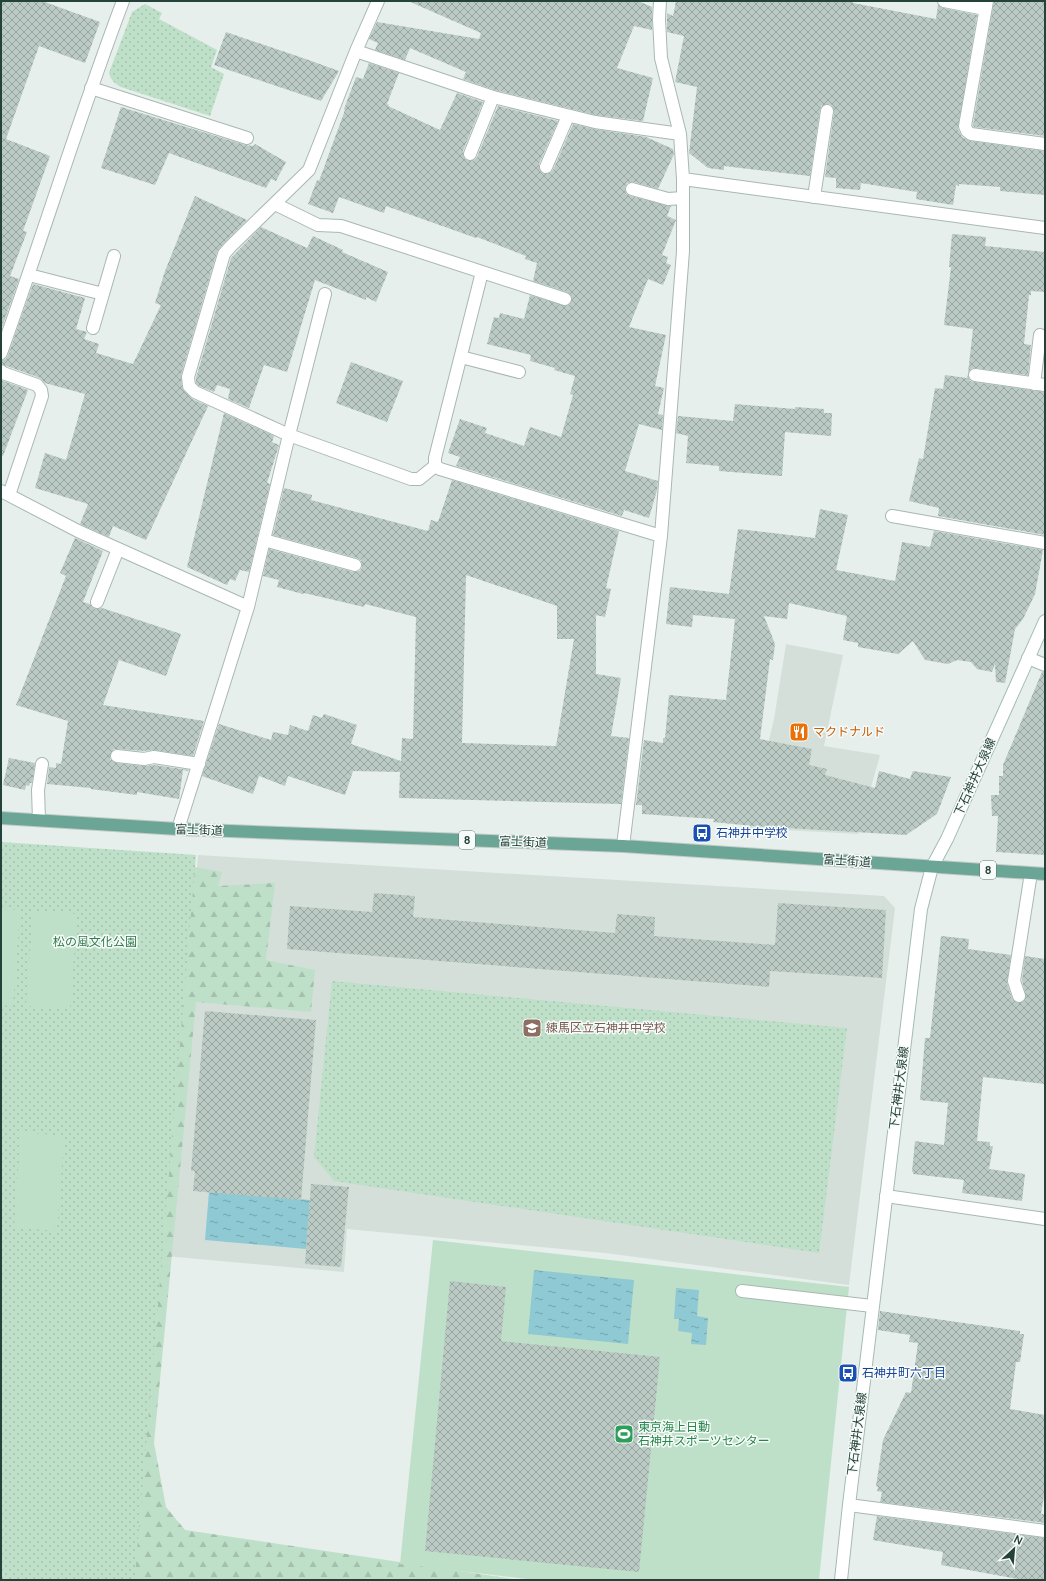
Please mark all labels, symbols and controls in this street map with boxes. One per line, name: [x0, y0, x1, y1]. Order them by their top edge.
restaurant icon: マクドナルド: [788, 721, 810, 743]
place label: マクドナルド: [813, 723, 885, 740]
street label: 下石神井大泉線: [950, 735, 999, 819]
street label: 富士街道: [175, 820, 223, 839]
bus stop icon: 石神井中学校: [691, 822, 713, 844]
place label: 石神井中学校: [716, 824, 788, 841]
road number: 8: [459, 831, 475, 849]
street label: 富士街道: [499, 832, 547, 851]
street label: 富士街道: [822, 850, 872, 871]
road number: 8: [980, 861, 996, 879]
park label: 松の風文化公園: [53, 933, 137, 950]
school or university icon: 練馬区立石神井中学校: [521, 1017, 543, 1039]
place label: 練馬区立石神井中学校: [546, 1019, 666, 1036]
street label: 下石神井大泉線: [885, 1045, 912, 1131]
bus stop icon: 石神井町六丁目: [837, 1362, 859, 1384]
place label: 石神井町六丁目: [862, 1364, 946, 1381]
street label: 下石神井大泉線: [843, 1391, 870, 1477]
place label: 東京海上日動 石神井スポーツセンター: [638, 1418, 770, 1449]
sports icon: 東京海上日動 石神井スポーツセンター: [613, 1423, 635, 1445]
north arrow: [994, 1529, 1034, 1569]
text: N: [1012, 1531, 1026, 1548]

